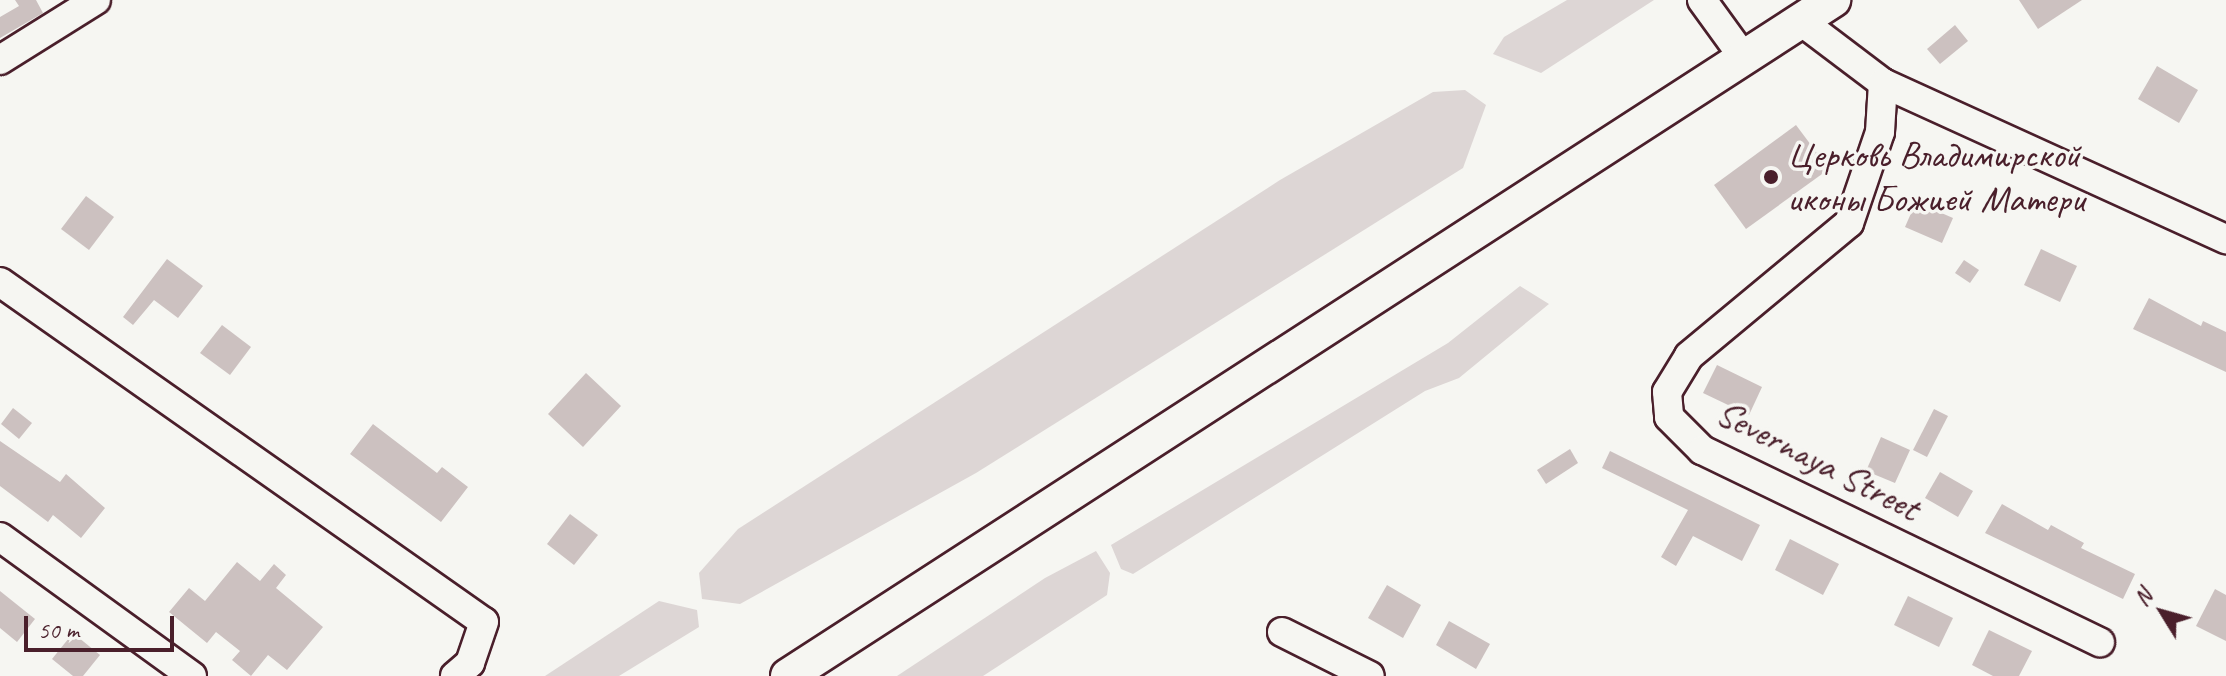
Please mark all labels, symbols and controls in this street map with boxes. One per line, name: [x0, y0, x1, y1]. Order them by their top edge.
place label: Церковь Владимирской иконы Божией Матери: [1787, 132, 2084, 222]
marker: Церковь Владимирской иконы Божией Матери: [1762, 168, 1780, 186]
street label: Severnaya Street: [1709, 389, 1927, 531]
north arrow: [2122, 572, 2202, 652]
text: N: [2128, 584, 2158, 611]
scale bar: [28, 600, 178, 650]
text: 50 m: [38, 615, 79, 645]

